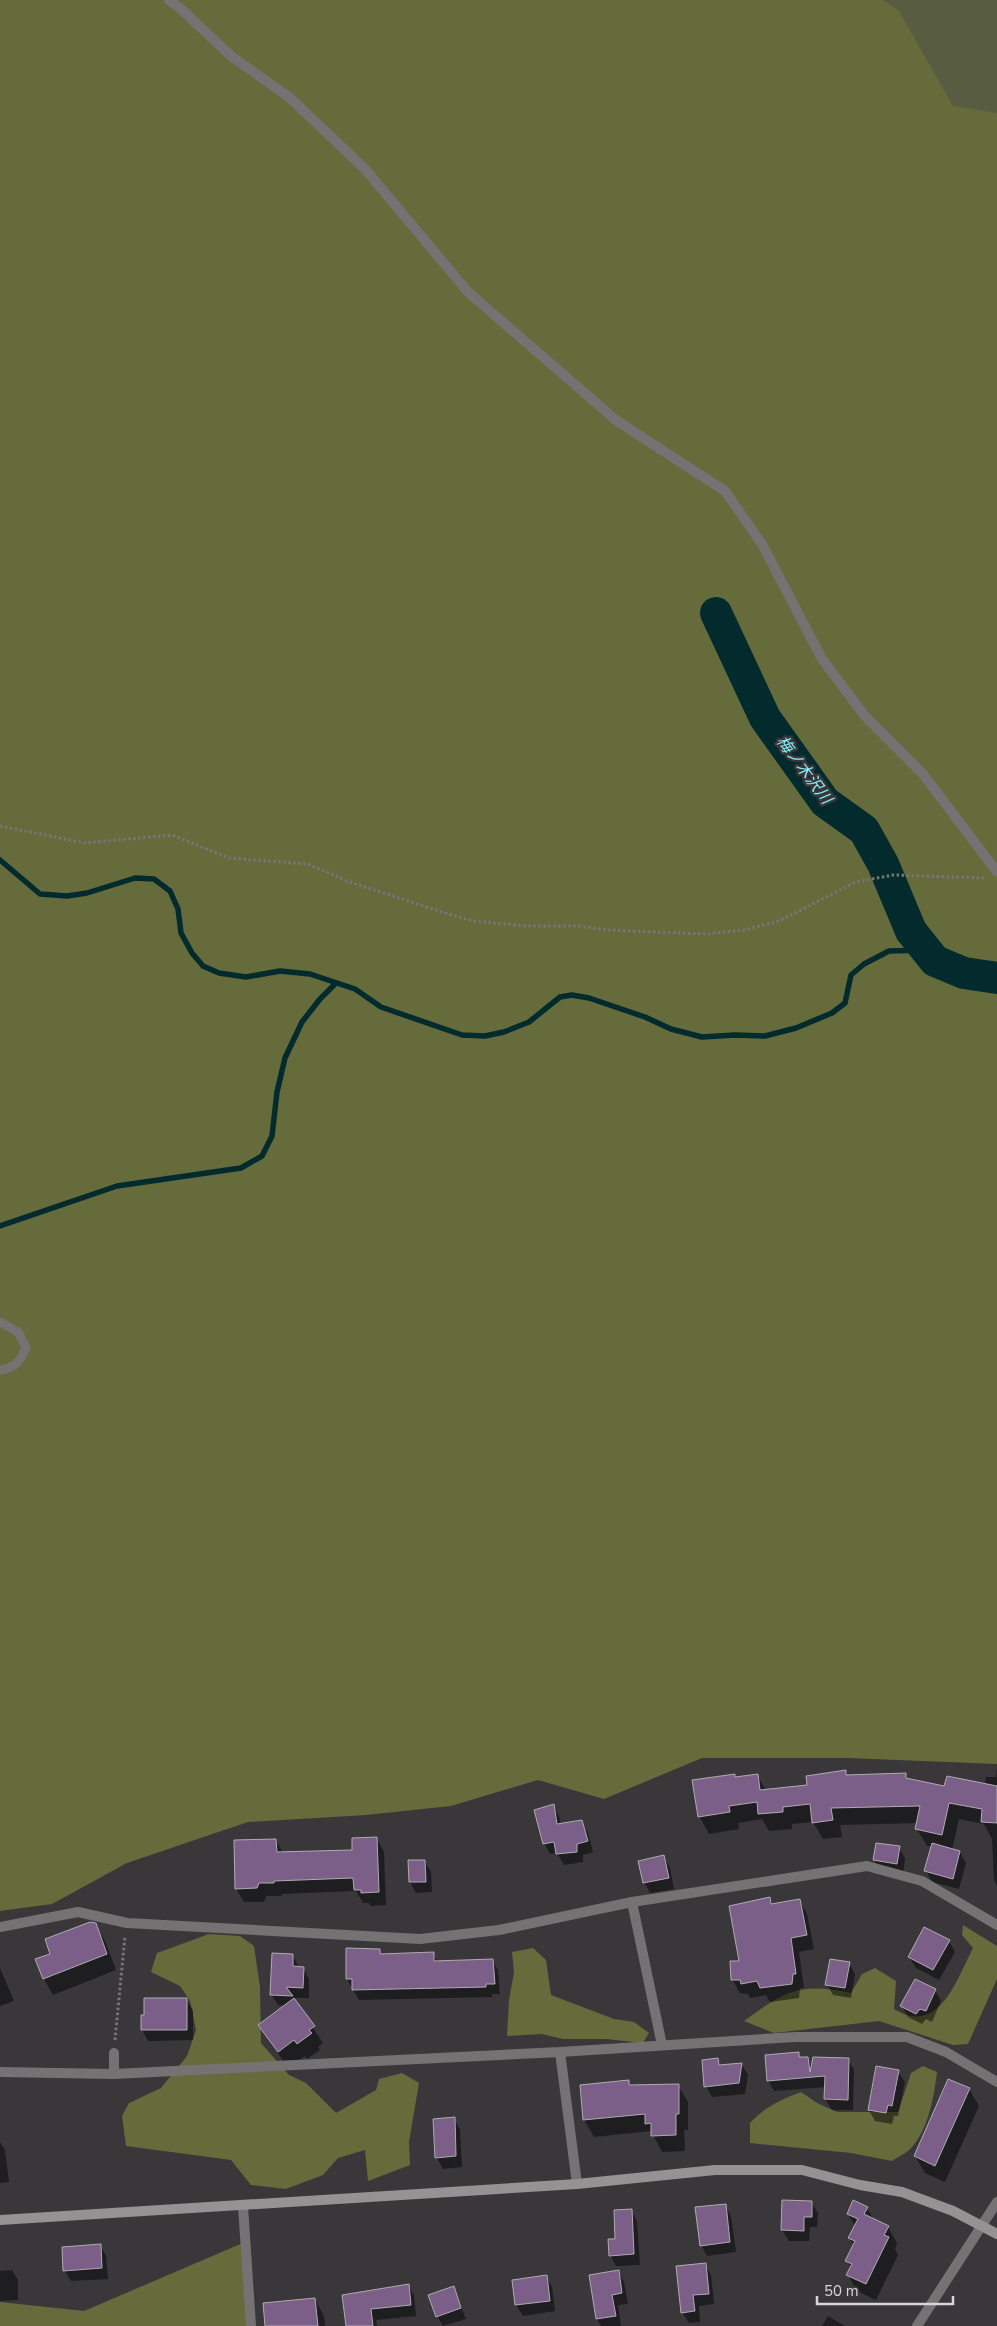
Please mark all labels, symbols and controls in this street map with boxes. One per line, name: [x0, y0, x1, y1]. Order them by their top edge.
water label: 梅ノ木沢川: [771, 731, 838, 810]
scale bar: [817, 2274, 953, 2306]
text: 50 m: [824, 2281, 859, 2301]

